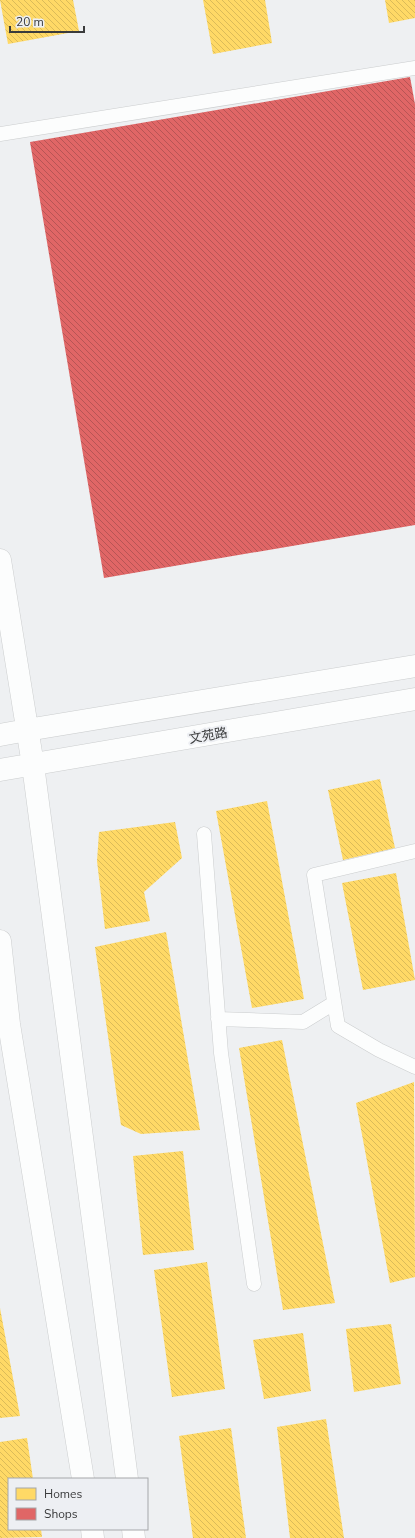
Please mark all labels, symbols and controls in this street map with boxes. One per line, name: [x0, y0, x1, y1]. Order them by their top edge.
scale bar: [10, 8, 84, 34]
text: 20 m: [16, 14, 44, 30]
street label: 文苑路: [187, 724, 229, 748]
legend: [8, 1478, 148, 1530]
text: Homes: [44, 1486, 82, 1502]
text: Shops: [44, 1506, 78, 1522]

